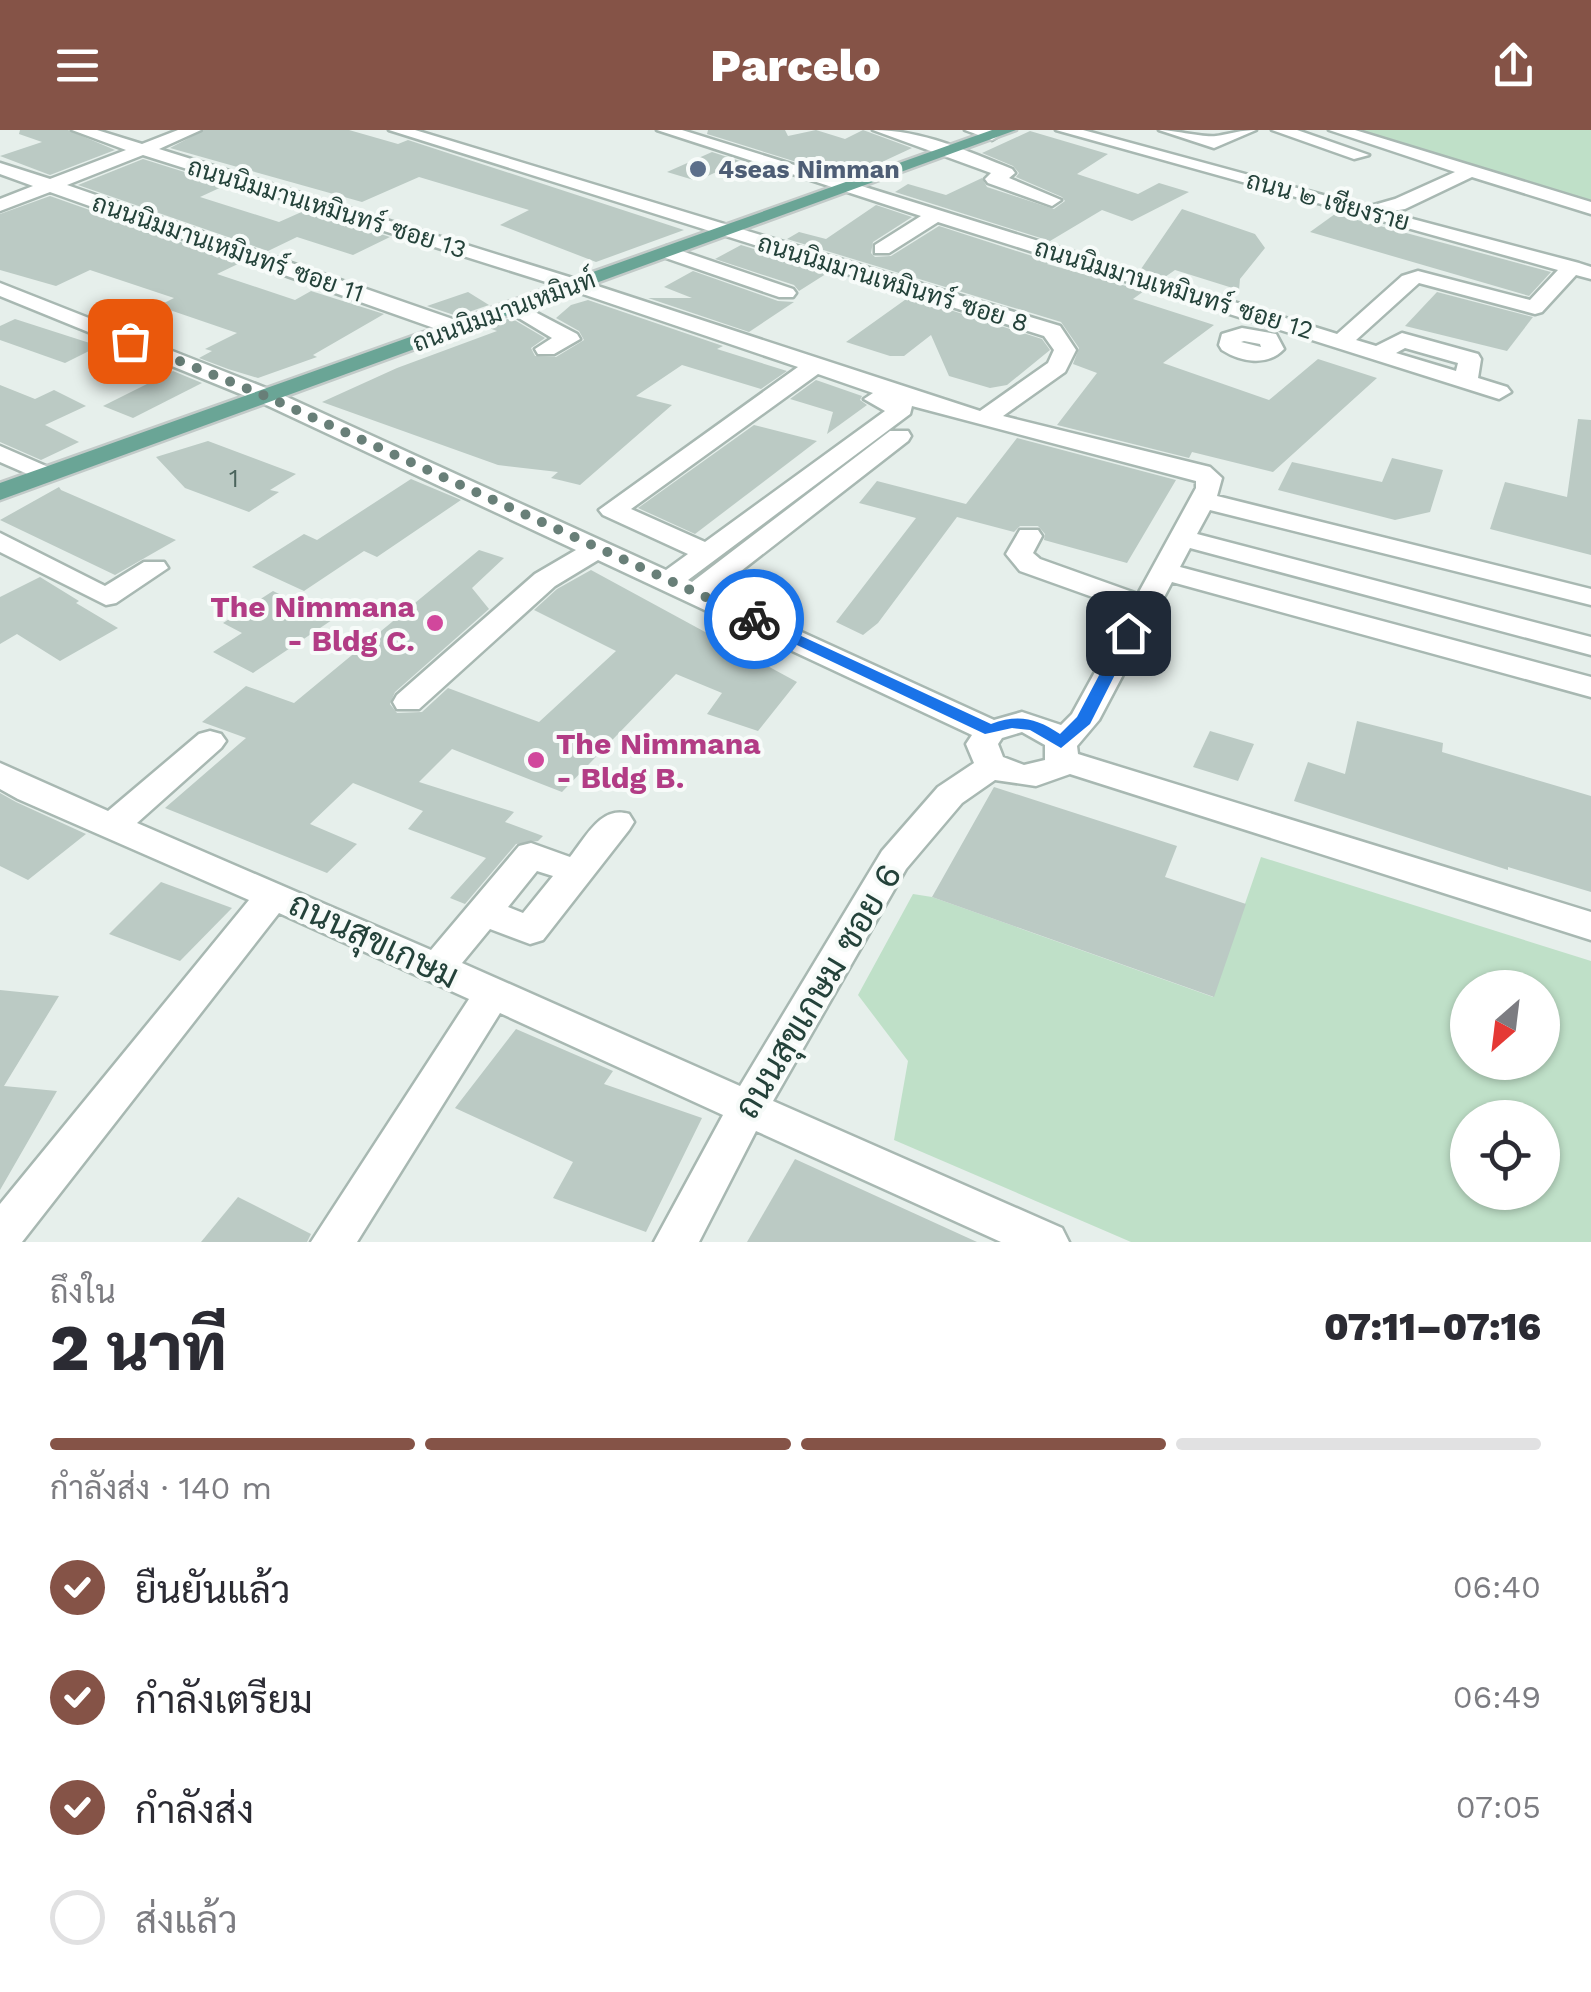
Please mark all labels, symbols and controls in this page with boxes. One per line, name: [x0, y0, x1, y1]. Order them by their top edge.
icon: menu: [50, 38, 105, 93]
icon: share: [1486, 38, 1541, 93]
text: Parcelo: [710, 39, 881, 92]
street label: ถนนนิมมานเหมินทร์ ซอย 13: [184, 149, 471, 264]
place label: 4seas Nimman: [718, 155, 900, 184]
marker: 4seas Nimman: [687, 158, 709, 180]
street label: ถนน ๒ เชียงราย: [1243, 163, 1413, 237]
street label: ถนนนิมมานเหมินทร์ ซอย 11: [89, 185, 368, 308]
street label: ถนนนิมมานเหมินทร์ ซอย 8: [754, 225, 1033, 338]
street label: ถนนนิมมานเหมินทร์ ซอย 12: [1031, 230, 1318, 345]
street label: ถนนนิมมานเหมินท์: [408, 262, 599, 358]
pin: [88, 299, 173, 384]
icon: bag: [103, 314, 158, 369]
house number: 1: [229, 464, 239, 493]
courier: [704, 569, 804, 669]
place label: The Nimmana - Bldg C.: [210, 589, 416, 658]
pin: [1086, 591, 1171, 676]
icon: bike: [727, 592, 782, 647]
icon: home: [1101, 606, 1156, 661]
marker: The Nimmana - Bldg C.: [424, 612, 446, 634]
place label: The Nimmana - Bldg B.: [556, 726, 761, 795]
marker: The Nimmana - Bldg B.: [525, 749, 547, 771]
street label: ถนนสุขเกษม ซอย 6: [725, 856, 913, 1127]
street label: ถนนสุขเกษม: [281, 882, 465, 1000]
north arrow: [1450, 970, 1560, 1080]
map controls: [1450, 970, 1560, 1210]
button: locate: [1450, 1100, 1560, 1210]
text: ถึงใน: [50, 1273, 116, 1311]
text: 07:11–07:16: [1324, 1305, 1541, 1349]
text: 2 นาที: [50, 1310, 227, 1386]
text: กำลังส่ง · 140 m: [50, 1469, 272, 1507]
icon: check: [50, 1560, 105, 1615]
text: ยืนยันแล้ว: [135, 1568, 290, 1612]
text: 06:40: [1453, 1568, 1541, 1606]
icon: check: [50, 1670, 105, 1725]
text: กำลังเตรียม: [135, 1678, 313, 1722]
text: 06:49: [1453, 1678, 1541, 1716]
icon: check: [50, 1780, 105, 1835]
text: กำลังส่ง: [135, 1788, 254, 1832]
text: 07:05: [1456, 1788, 1541, 1826]
text: ส่งแล้ว: [135, 1898, 238, 1942]

